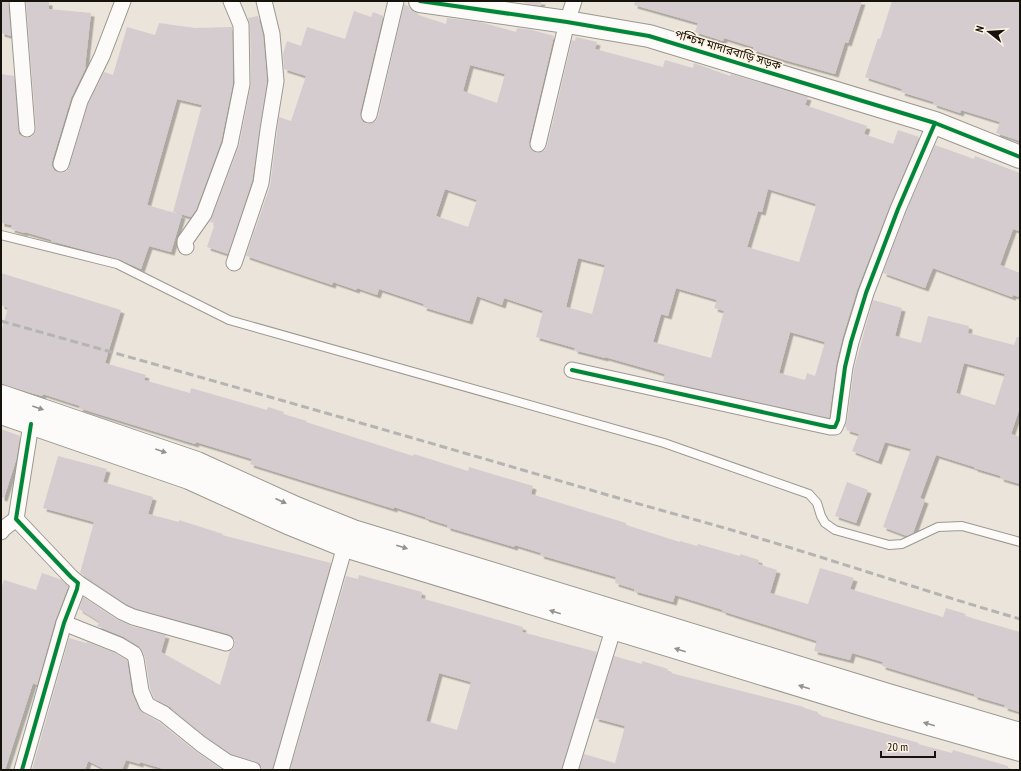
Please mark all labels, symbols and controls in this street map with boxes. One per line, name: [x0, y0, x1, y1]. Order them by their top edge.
north arrow: [969, 12, 1009, 52]
text: N: [972, 24, 987, 34]
street label: পশ্চিম মাদারবাড়ি সড়ক: [673, 26, 784, 73]
one-way arrow: [32, 406, 44, 412]
one-way arrow: [155, 448, 167, 454]
one-way arrow: [275, 498, 286, 504]
one-way arrow: [396, 544, 408, 550]
one-way arrow: [549, 609, 561, 615]
one-way arrow: [673, 647, 685, 653]
one-way arrow: [798, 684, 810, 690]
one-way arrow: [922, 721, 934, 727]
scale bar: [881, 733, 935, 759]
text: 20 m: [887, 739, 908, 754]

